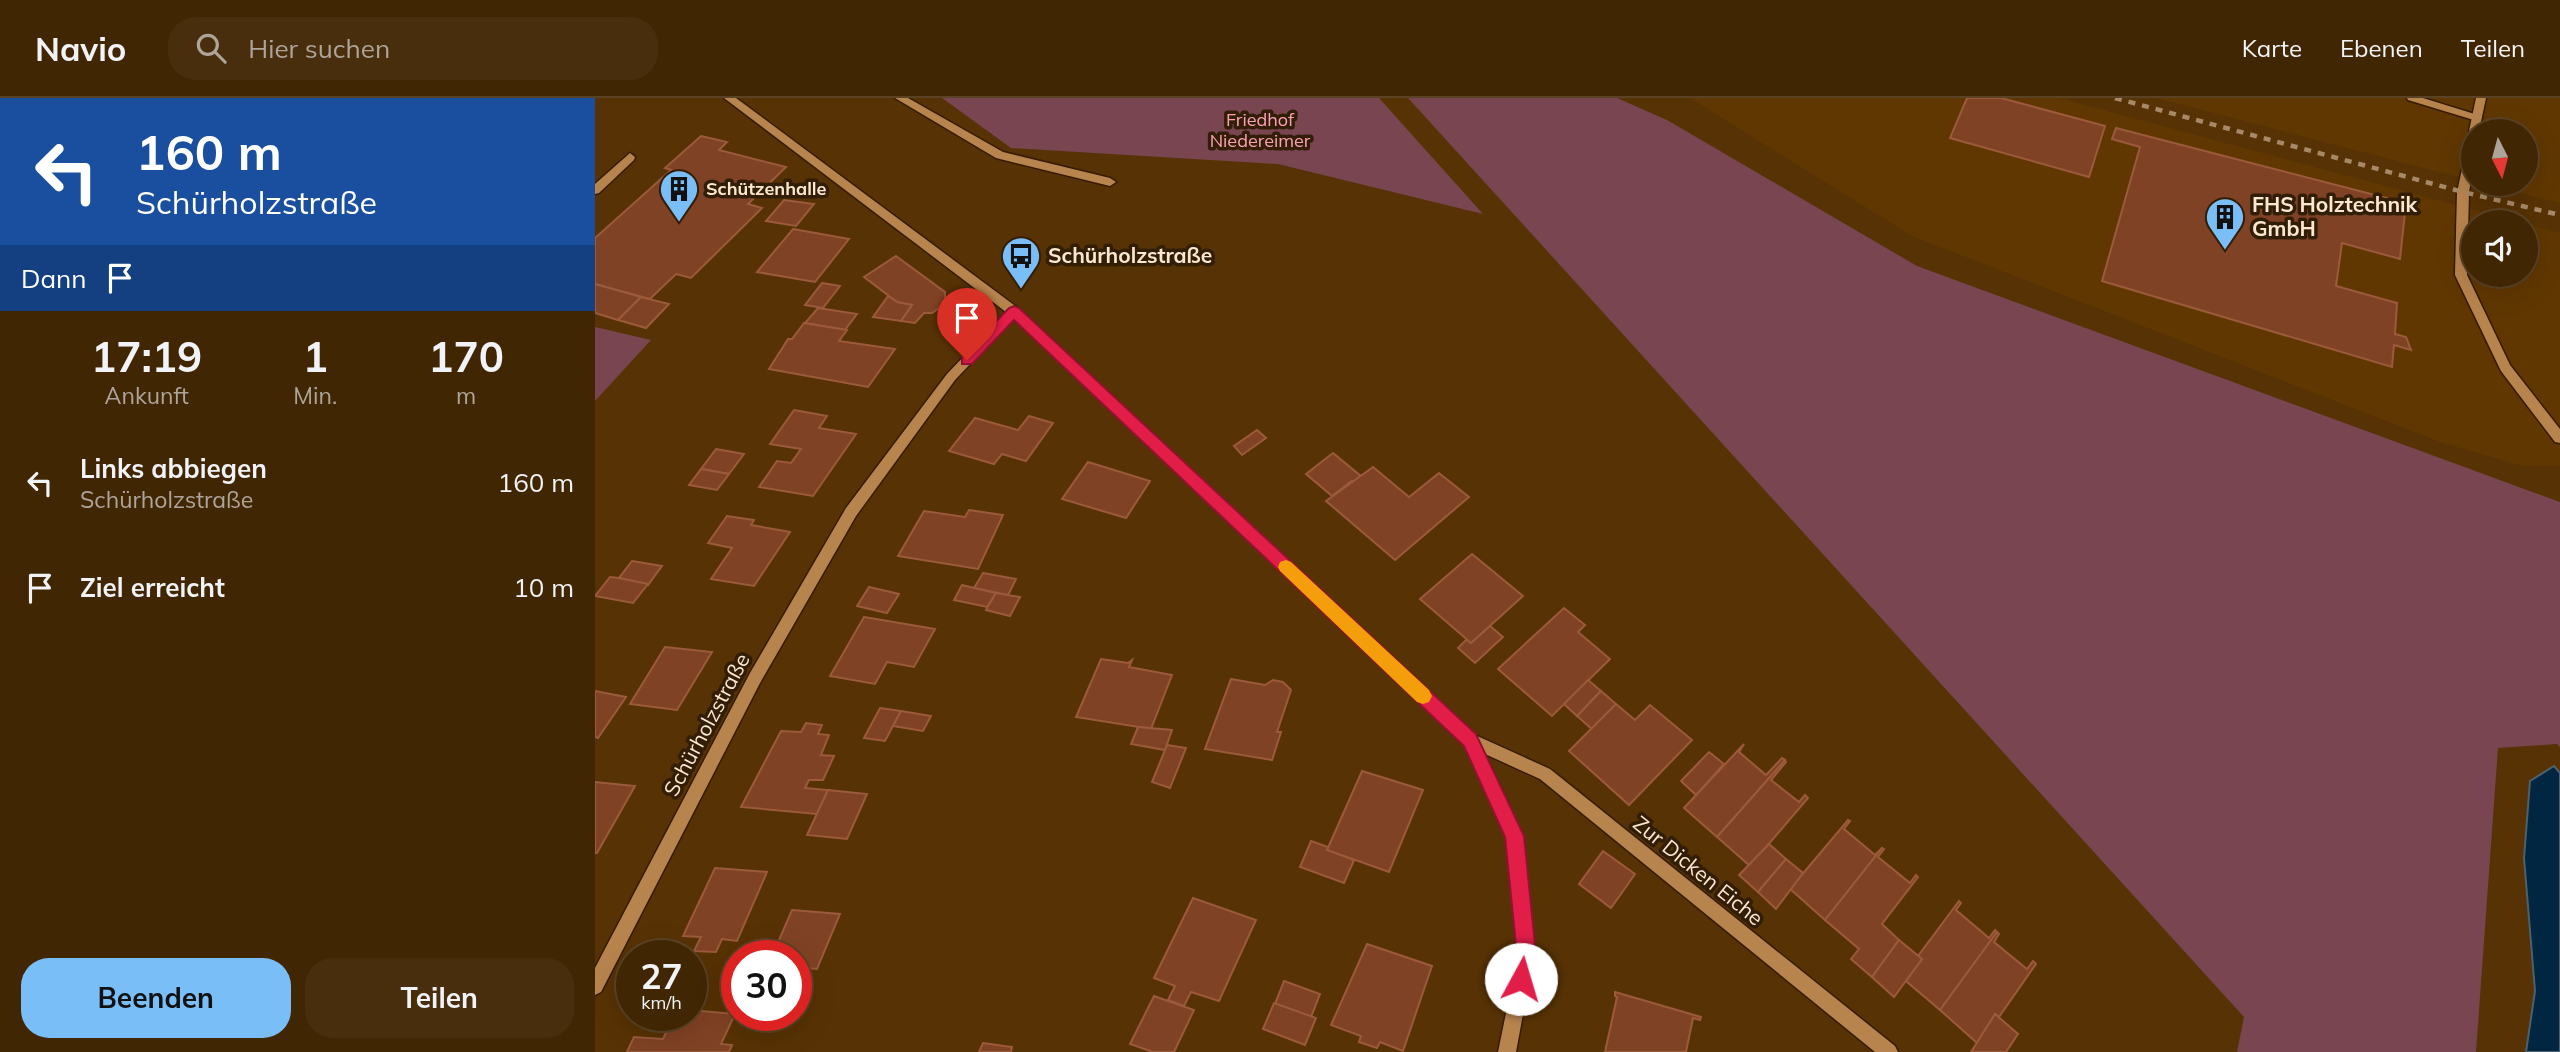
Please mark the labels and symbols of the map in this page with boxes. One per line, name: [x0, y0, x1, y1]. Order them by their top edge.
park label: Friedhof Niedereimer: [1210, 108, 1311, 152]
north arrow: [2461, 119, 2537, 196]
building icon: Schützenhalle: [658, 168, 700, 223]
place label: Schützenhalle: [706, 177, 827, 200]
place label: FHS Holztechnik GmbH: [2252, 191, 2418, 241]
building icon: FHS Holztechnik GmbH: [2204, 196, 2246, 251]
bus stop icon: Schürholzstraße: [1000, 235, 1042, 290]
place label: Schürholzstraße: [1048, 242, 1212, 268]
pin: [937, 288, 997, 360]
street label: Schürholzstraße: [658, 649, 755, 800]
street label: Zur Dicken Eiche: [1628, 810, 1769, 931]
speed limit sign: 30: [721, 940, 812, 1031]
position arrow: [1484, 942, 1558, 1016]

